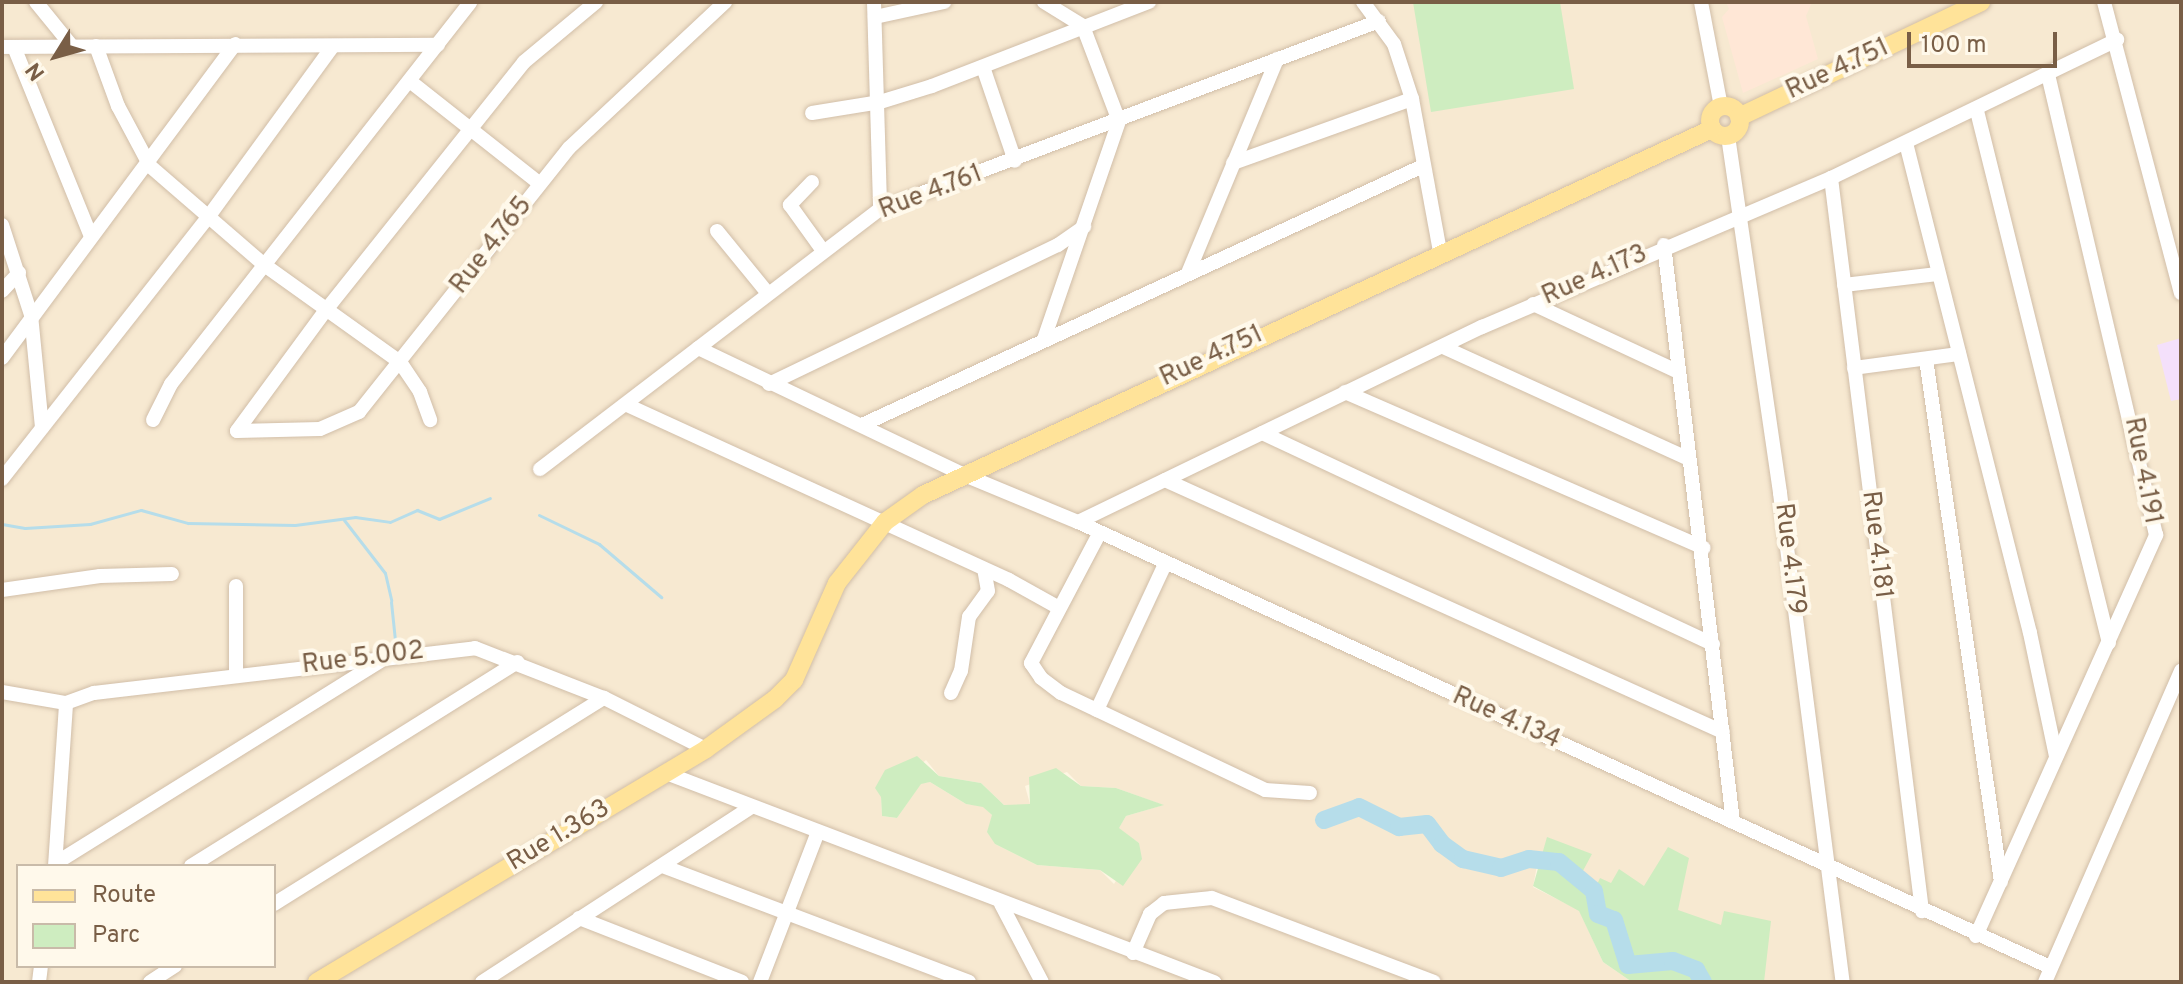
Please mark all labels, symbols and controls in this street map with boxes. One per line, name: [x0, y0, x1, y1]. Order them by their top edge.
north arrow: [16, 16, 96, 96]
scale bar: [1911, 16, 2061, 66]
text: 100 m: [1921, 31, 1987, 61]
street label: Rue 4.751: [1781, 33, 1895, 107]
text: N: [21, 56, 52, 85]
street label: Rue 4.761: [875, 159, 987, 227]
street label: Rue 4.765: [444, 191, 540, 301]
street label: Rue 4.173: [1538, 239, 1652, 313]
street label: Rue 4.751: [1155, 320, 1269, 394]
street label: Rue 4.191: [2116, 415, 2168, 527]
street label: Rue 4.181: [1854, 489, 1898, 601]
street label: Rue 4.179: [1767, 501, 1811, 617]
street label: Rue 5.002: [300, 636, 426, 682]
street label: Rue 4.134: [1447, 681, 1565, 757]
street label: Rue 1.363: [502, 793, 616, 879]
legend: [16, 864, 276, 968]
text: Route: [92, 881, 156, 911]
text: Parc: [92, 921, 140, 951]

